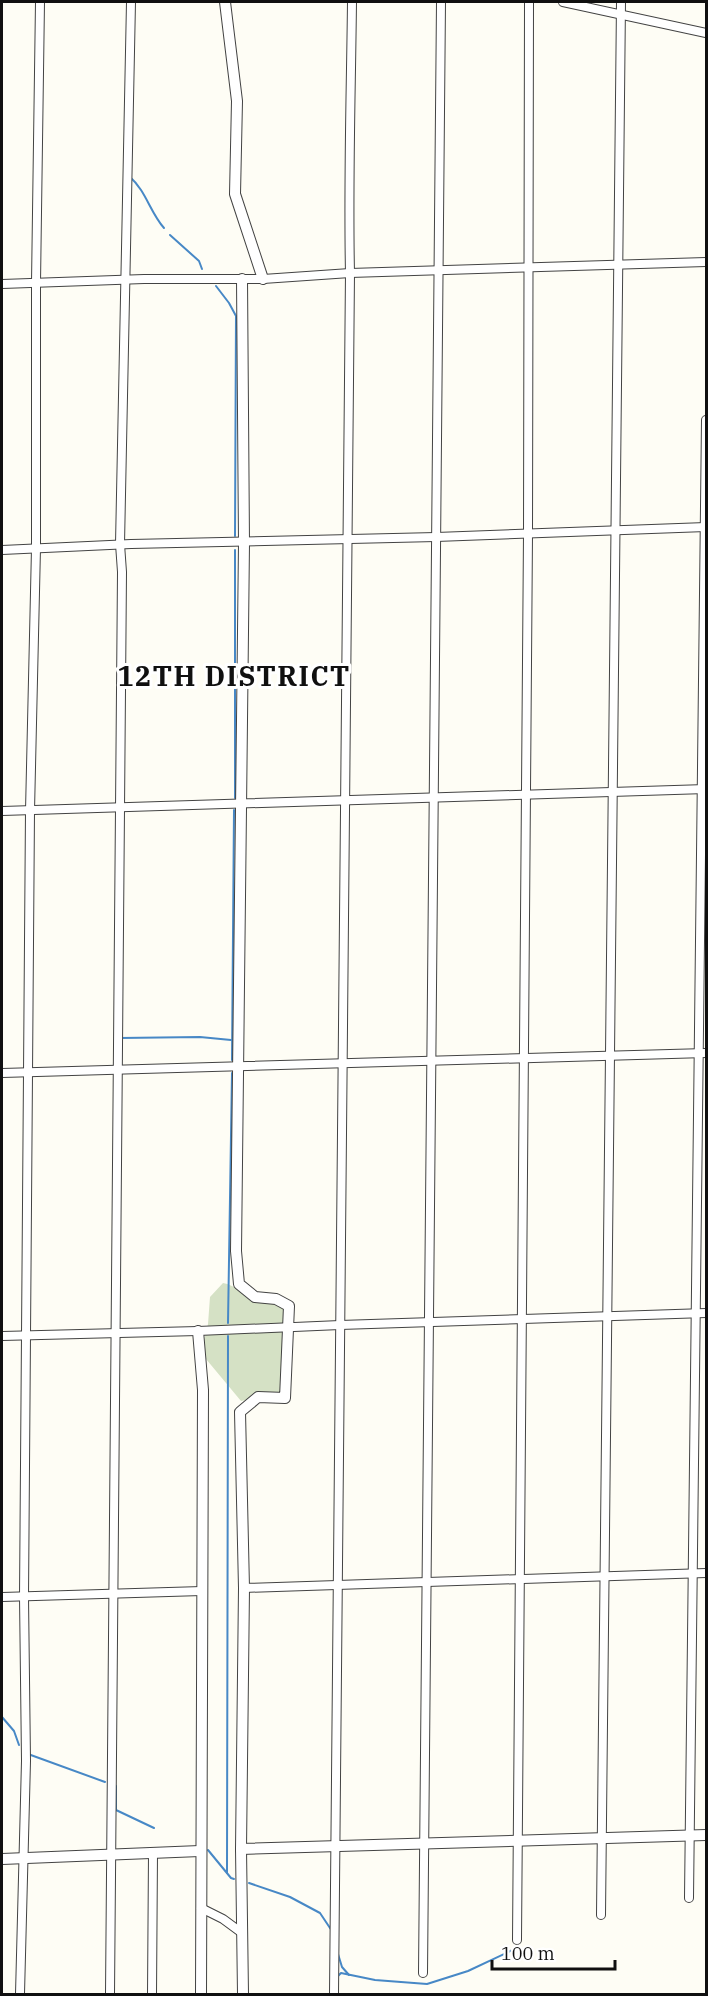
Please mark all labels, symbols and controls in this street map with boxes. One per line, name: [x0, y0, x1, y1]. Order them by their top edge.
district label: 12TH DISTRICT: [117, 658, 351, 693]
scale bar: [492, 1933, 615, 1971]
text: 100 m: [501, 1942, 555, 1965]

